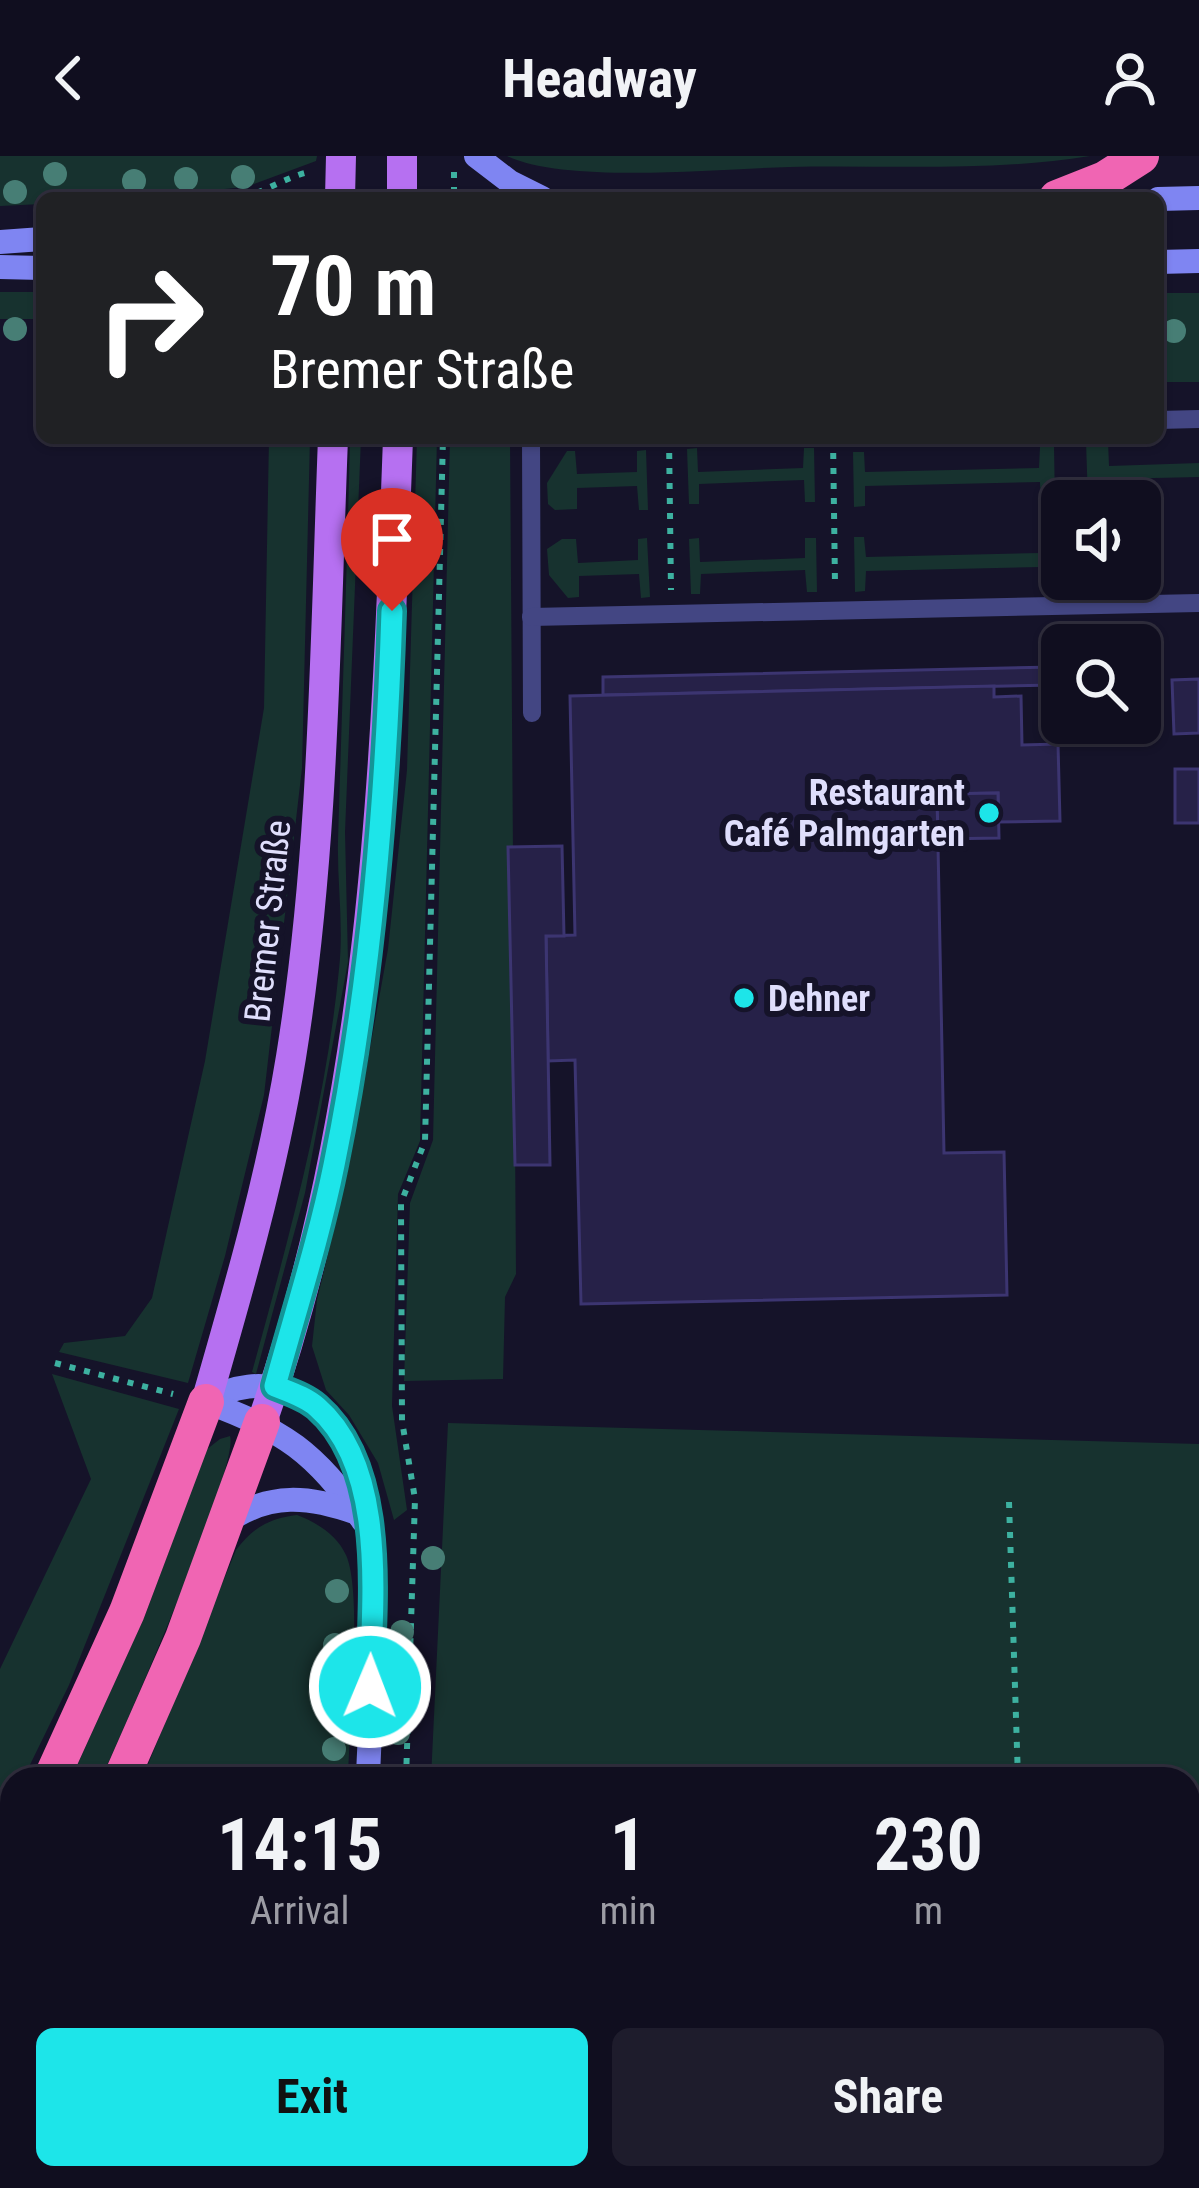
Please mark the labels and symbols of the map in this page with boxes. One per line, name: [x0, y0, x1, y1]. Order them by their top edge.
pin: [341, 488, 443, 611]
place label: Restaurant Café Palmgarten: [724, 772, 965, 855]
marker: Restaurant Café Palmgarten: [976, 800, 1002, 826]
street label: Bremer Straße: [237, 818, 299, 1024]
place label: Dehner: [768, 978, 870, 1020]
marker: Dehner: [731, 985, 757, 1011]
position arrow: [307, 1624, 433, 1750]

